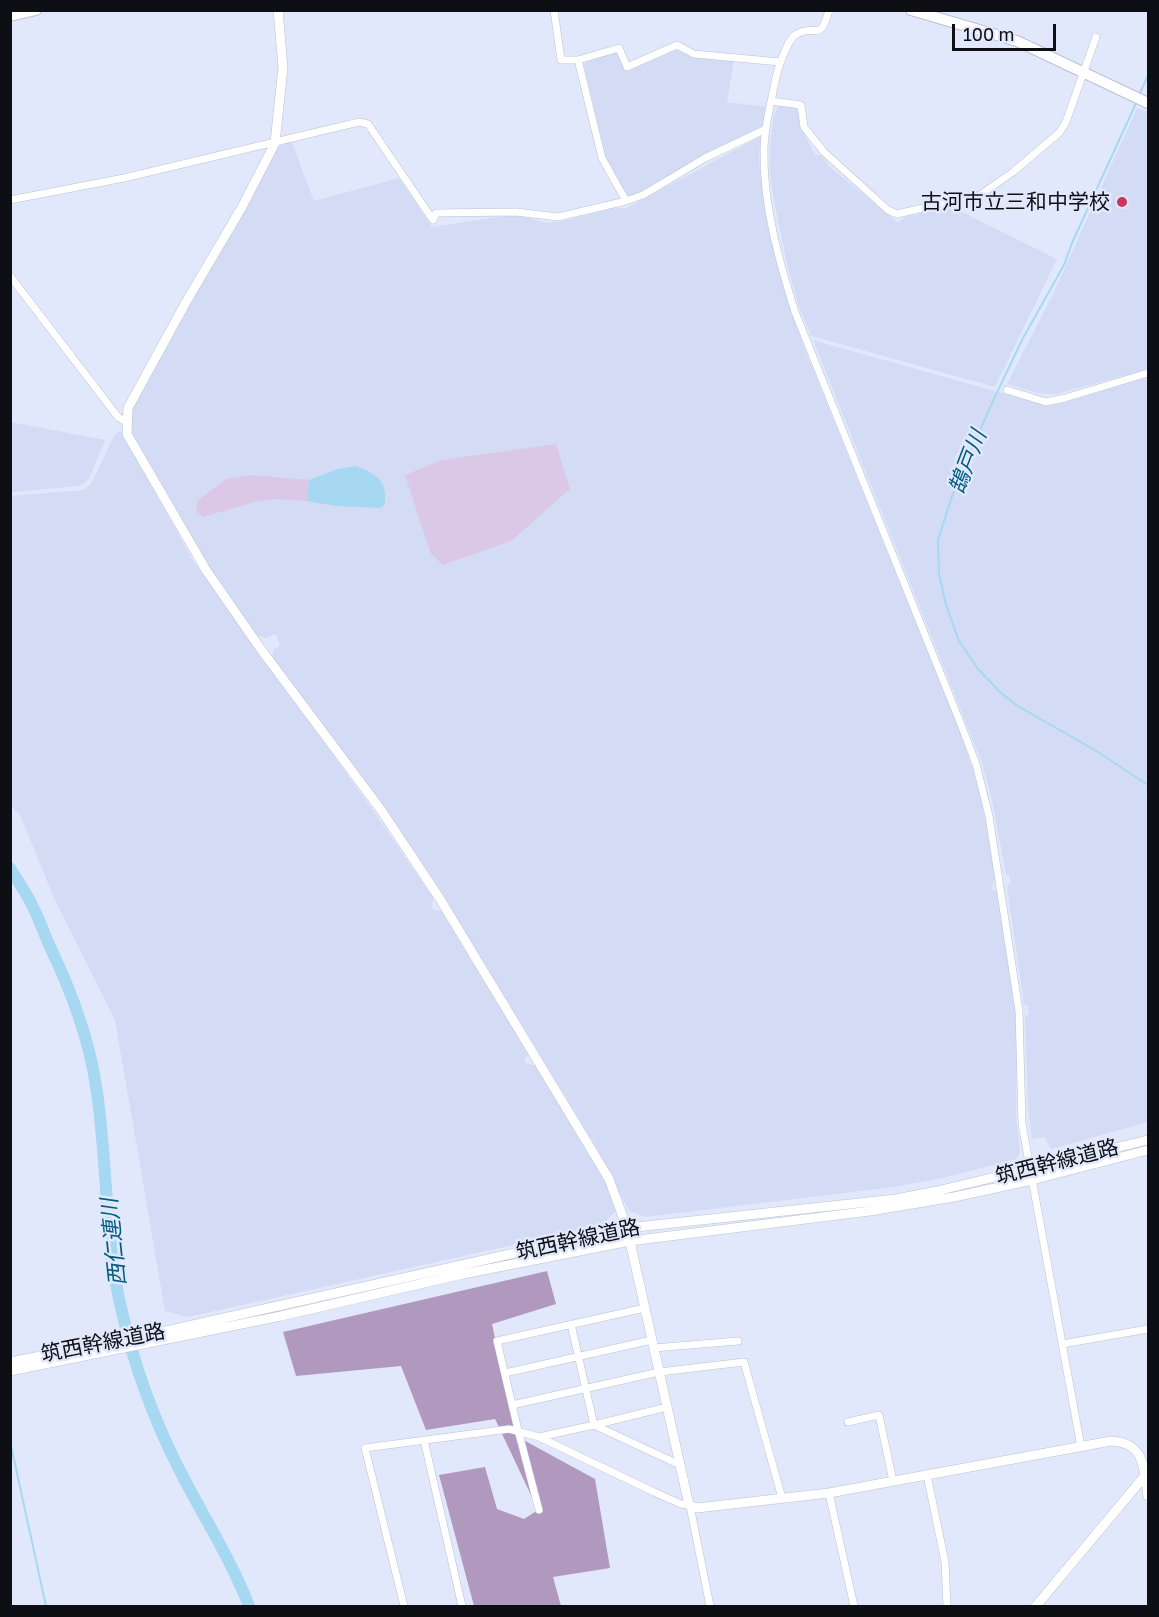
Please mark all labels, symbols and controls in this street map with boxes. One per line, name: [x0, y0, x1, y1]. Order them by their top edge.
scale bar: [955, 12, 1058, 50]
text: 100 m: [963, 23, 1014, 45]
place label: 古河市立三和中学校: [921, 189, 1110, 215]
marker: 古河市立三和中学校: [1115, 195, 1129, 209]
water label: 鵠戸川: [944, 426, 992, 498]
street label: 筑西幹線道路: [993, 1135, 1121, 1189]
water label: 西仁連川: [96, 1197, 132, 1287]
street label: 筑西幹線道路: [514, 1215, 642, 1265]
street label: 筑西幹線道路: [39, 1319, 167, 1367]

